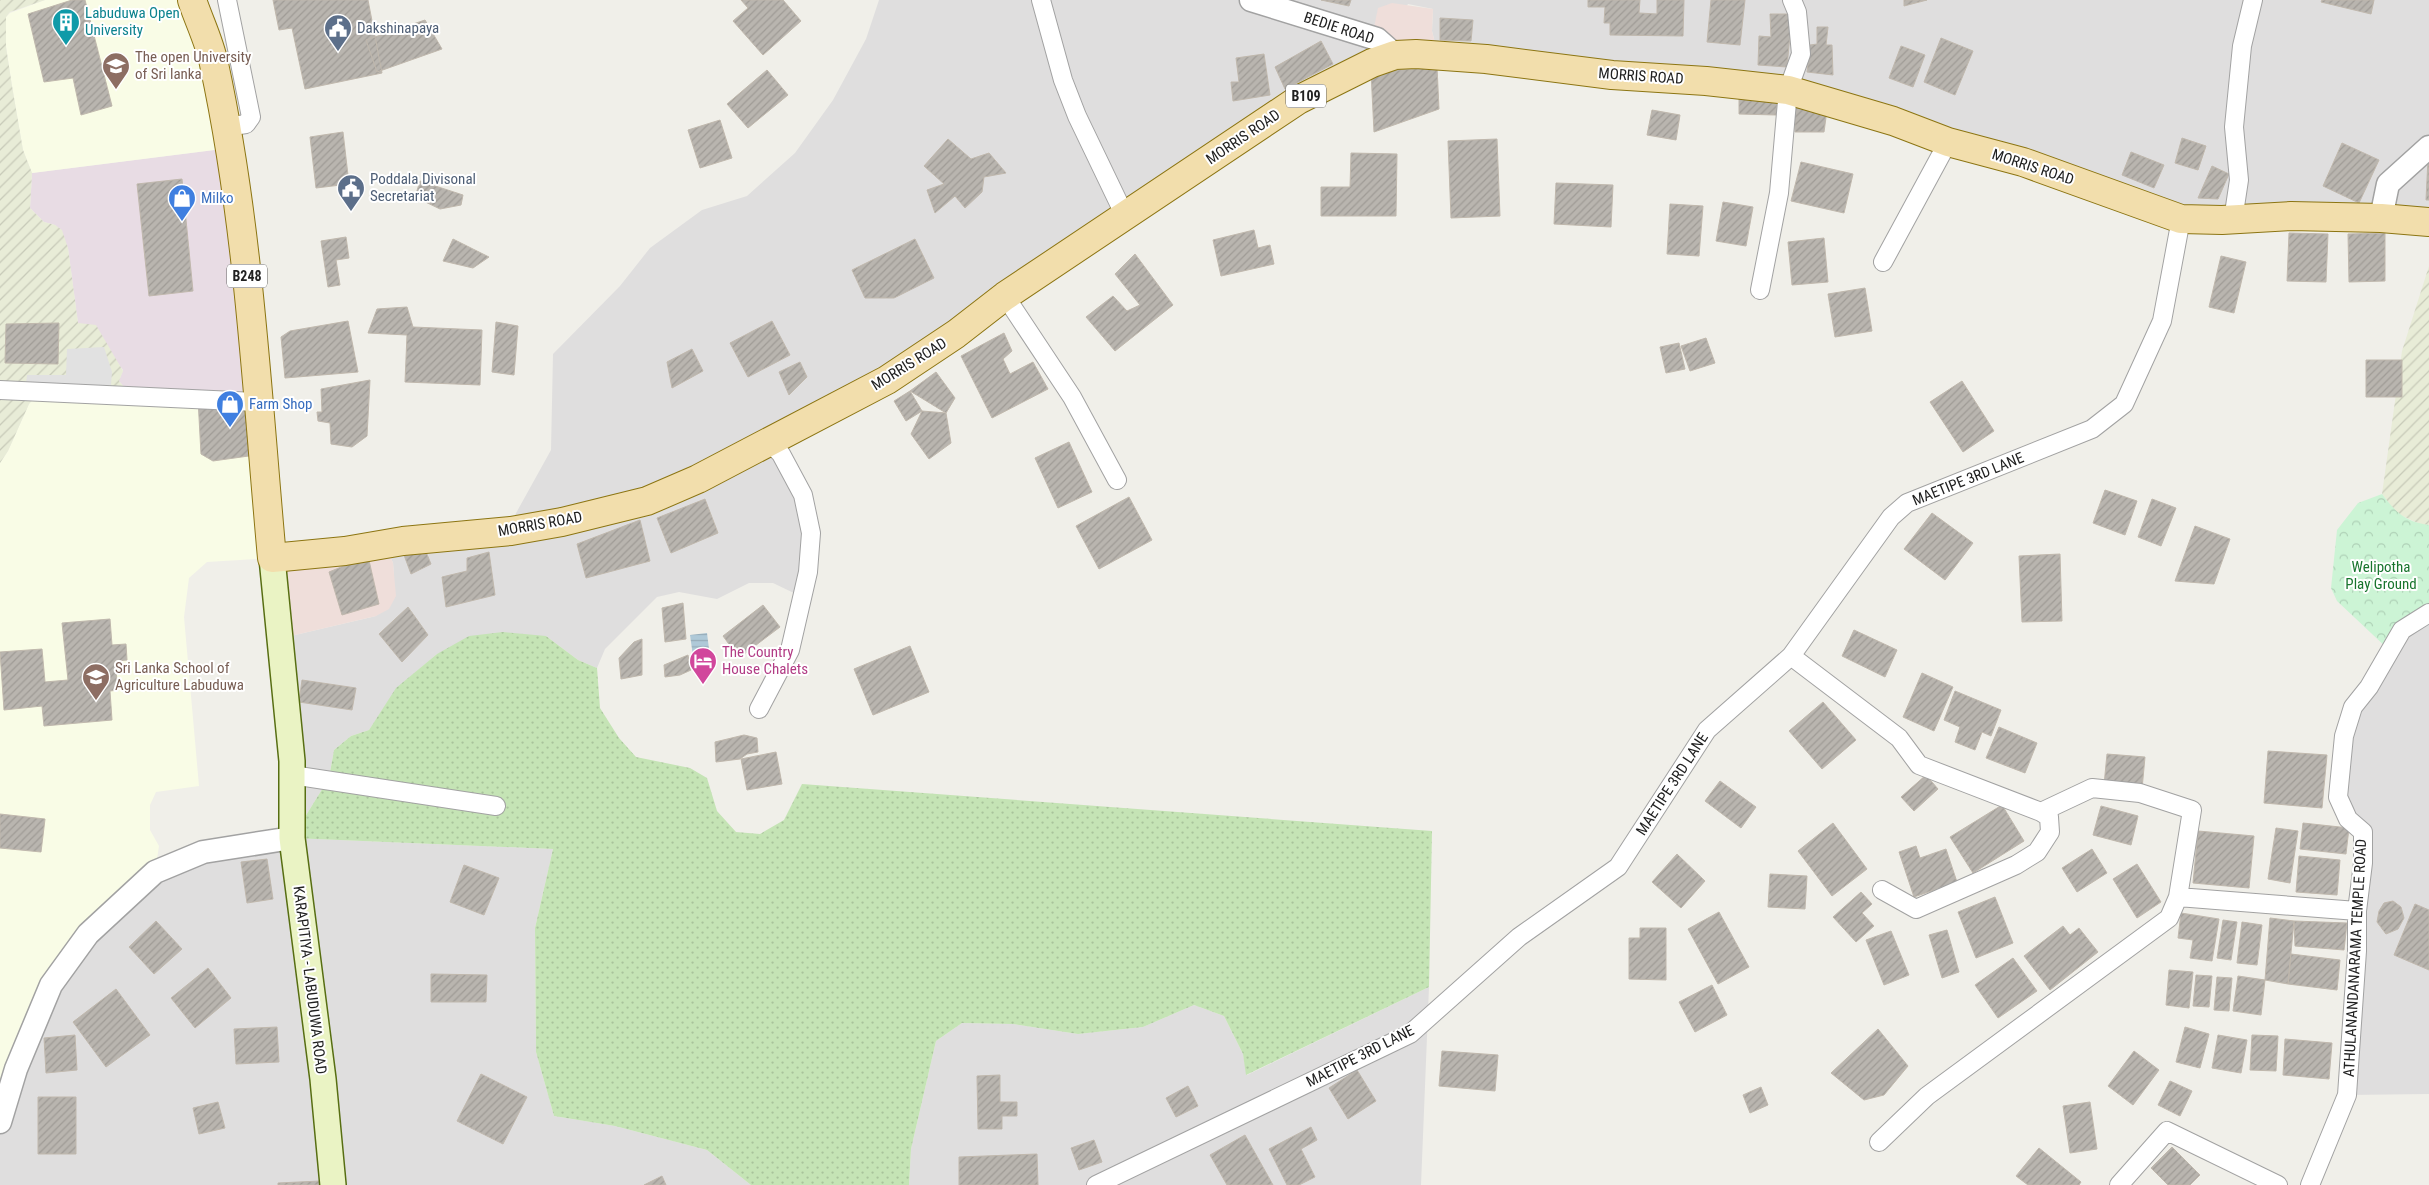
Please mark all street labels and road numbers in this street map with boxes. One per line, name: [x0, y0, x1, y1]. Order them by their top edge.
street label: BEDIE ROAD: [1302, 8, 1376, 48]
street label: MORRIS ROAD: [1598, 64, 1684, 88]
road number: B109: [1286, 84, 1326, 108]
street label: MORRIS ROAD: [1203, 106, 1283, 168]
street label: MORRIS ROAD: [1990, 145, 2076, 189]
road number: B248: [227, 264, 267, 288]
street label: MORRIS ROAD: [868, 334, 950, 394]
street label: MAETIPE 3RD LANE: [1910, 448, 2026, 510]
street label: MORRIS ROAD: [496, 508, 584, 540]
street label: MAETIPE 3RD LANE: [1632, 729, 1712, 839]
street label: ATHULANANDANARAMA TEMPLE ROAD: [2340, 838, 2370, 1078]
street label: KARAPITIYA - LABUDUWA ROAD: [289, 885, 331, 1075]
street label: MAETIPE 3RD LANE: [1303, 1021, 1417, 1091]

